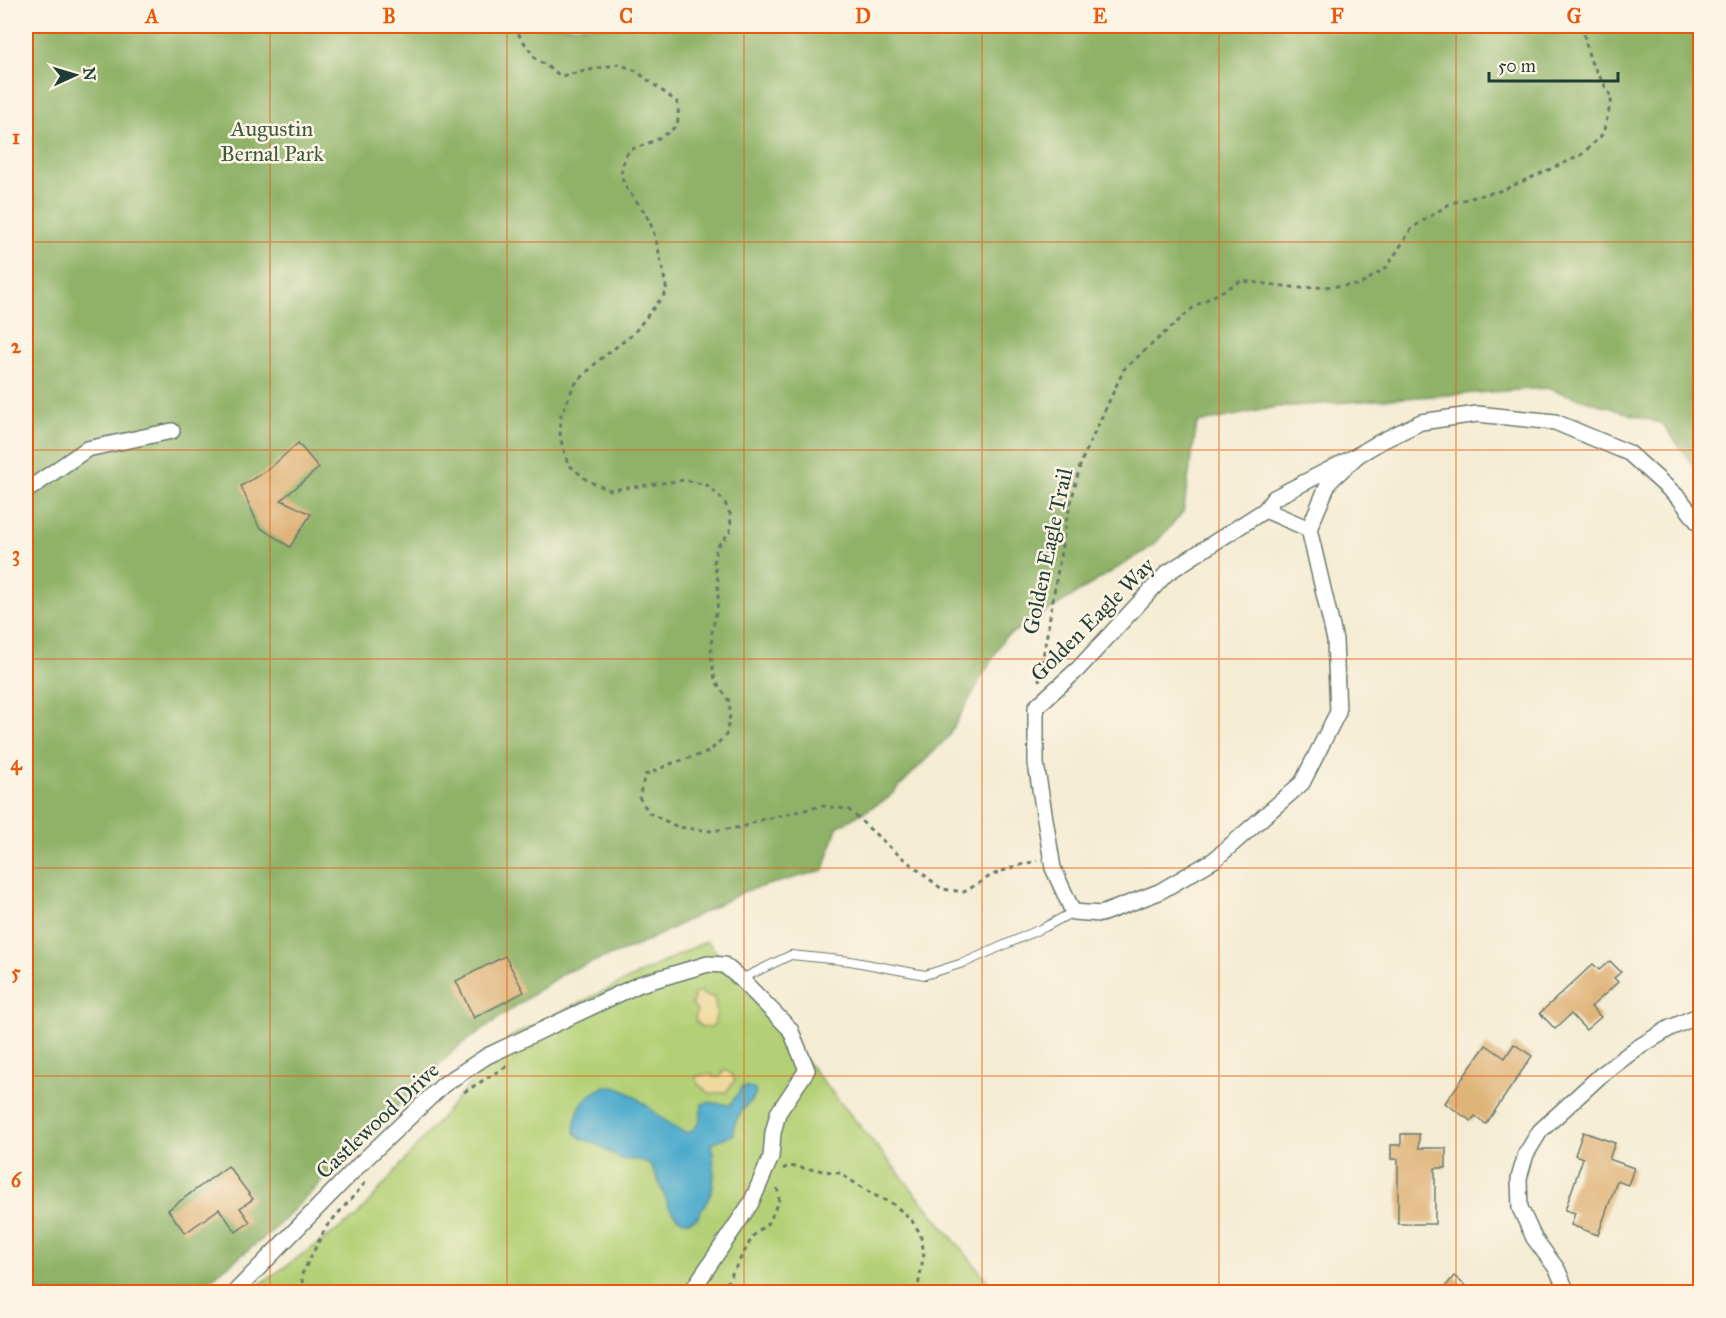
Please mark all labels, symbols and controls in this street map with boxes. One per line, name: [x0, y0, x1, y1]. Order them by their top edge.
text: A: [143, 4, 159, 28]
text: B: [382, 4, 396, 28]
text: C: [619, 4, 633, 28]
text: D: [855, 4, 871, 28]
text: E: [1093, 4, 1108, 28]
text: F: [1330, 4, 1344, 28]
text: G: [1567, 4, 1582, 28]
north arrow: [45, 45, 105, 105]
scale bar: [1489, 45, 1618, 83]
text: 50 m: [1498, 55, 1536, 77]
text: N: [80, 67, 99, 82]
park label: Augustin Bernal Park: [220, 115, 325, 167]
text: 1: [12, 125, 20, 149]
text: 2: [11, 334, 22, 358]
street label: Golden Eagle Trail: [1017, 466, 1078, 637]
text: 3: [12, 542, 20, 567]
street label: Golden Eagle Way: [1025, 551, 1160, 687]
text: 4: [10, 751, 22, 776]
text: 5: [11, 960, 21, 984]
street label: Castlewood Drive: [310, 1056, 445, 1184]
text: 6: [11, 1168, 23, 1192]

